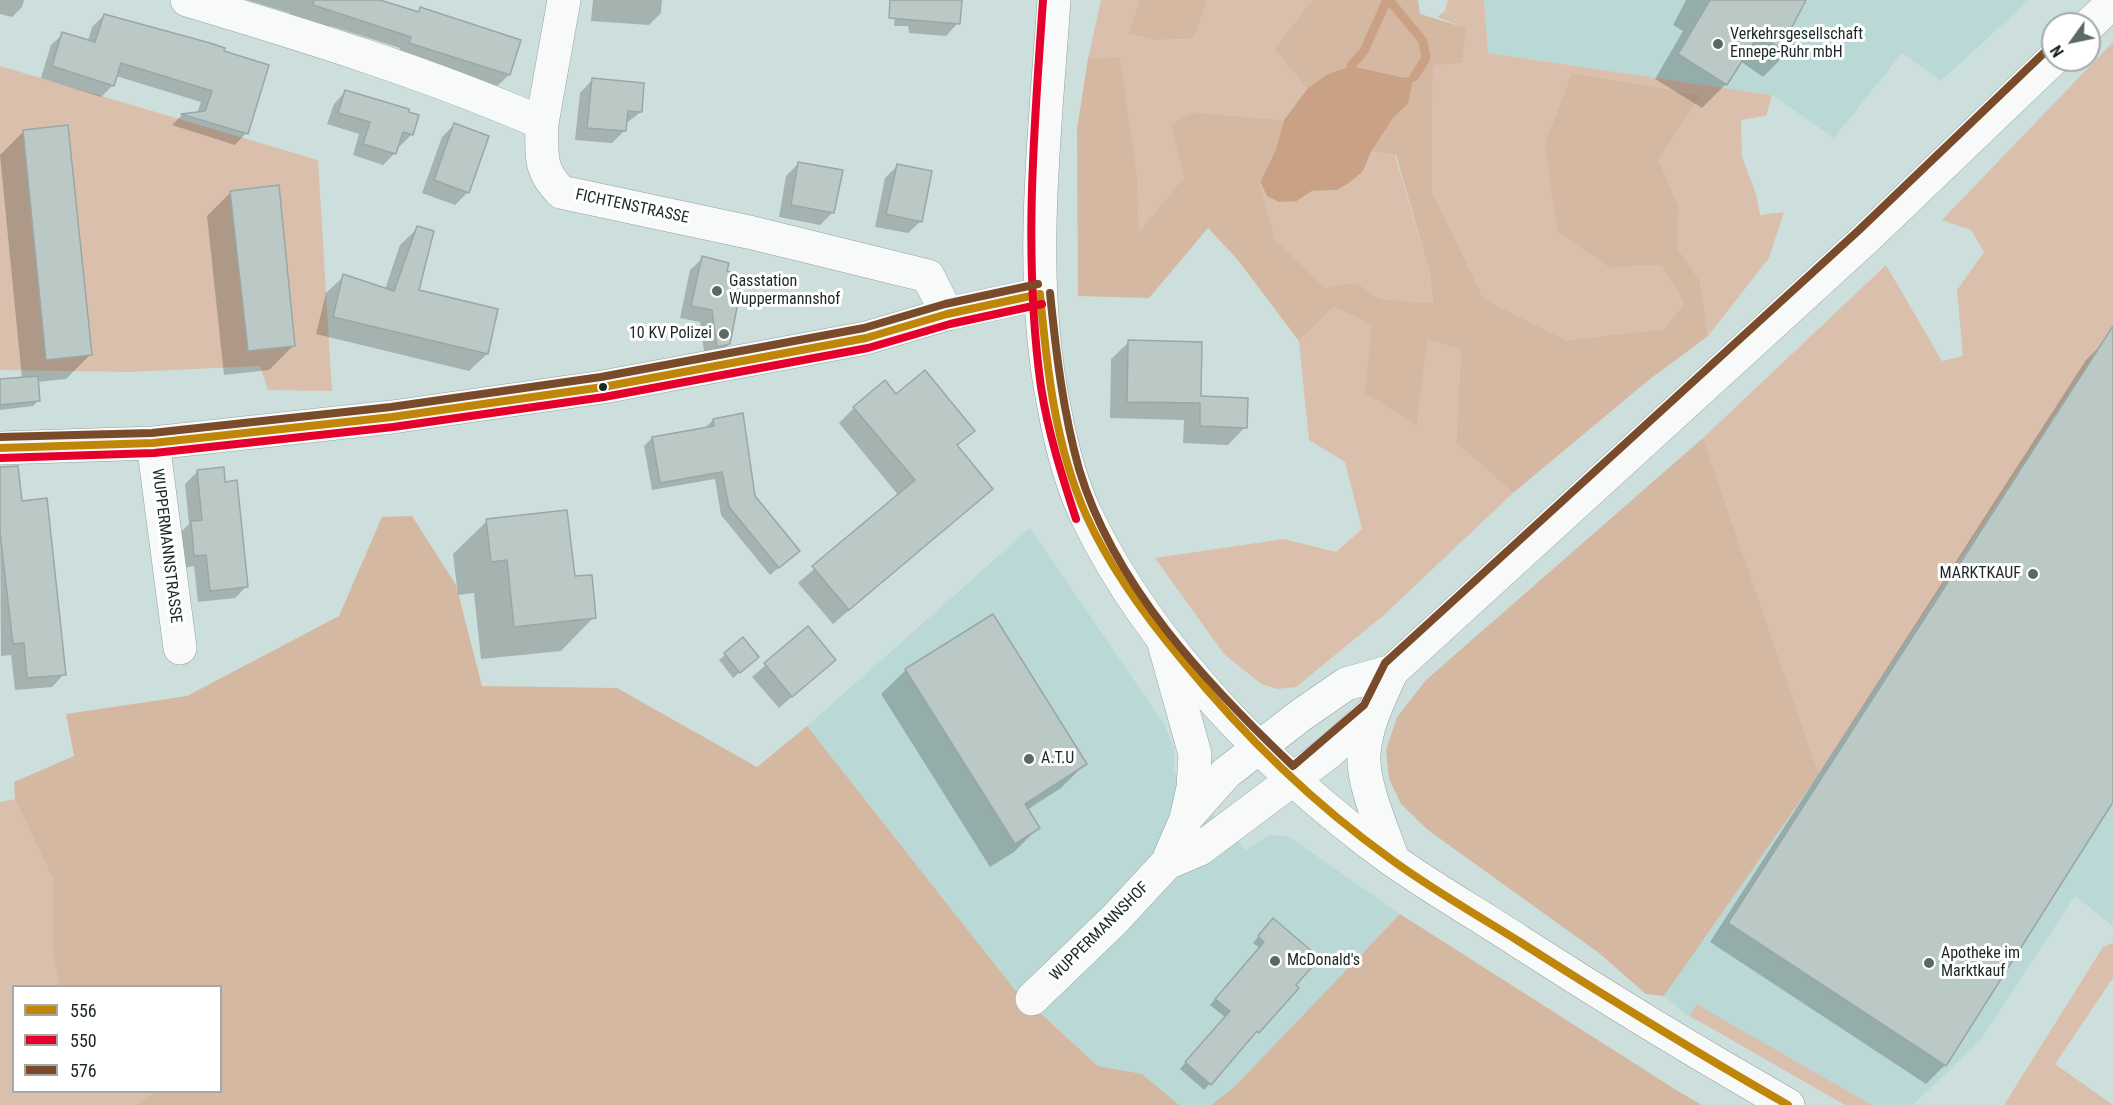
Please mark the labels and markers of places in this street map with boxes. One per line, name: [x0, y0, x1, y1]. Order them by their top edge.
place label: Verkehrsgesellschaft Ennepe-Ruhr mbH: [1730, 25, 1863, 63]
marker: Verkehrsgesellschaft Ennepe-Ruhr mbH: [1711, 37, 1725, 51]
place label: Gasstation Wuppermannshof: [729, 272, 840, 310]
marker: Gasstation Wuppermannshof: [710, 284, 724, 298]
place label: 10 KV Polizei: [629, 324, 712, 344]
marker: 10 KV Polizei: [717, 327, 731, 341]
unlabelled marker: [597, 381, 609, 393]
place label: MARKTKAUF: [1940, 564, 2021, 584]
marker: MARKTKAUF: [2026, 567, 2040, 581]
place label: A.T.U: [1041, 749, 1074, 769]
marker: A.T.U: [1022, 752, 1036, 766]
place label: Apotheke im Marktkauf: [1941, 944, 2020, 982]
place label: McDonald's: [1287, 951, 1360, 971]
marker: McDonald's: [1268, 954, 1282, 968]
marker: Apotheke im Marktkauf: [1922, 956, 1936, 970]

